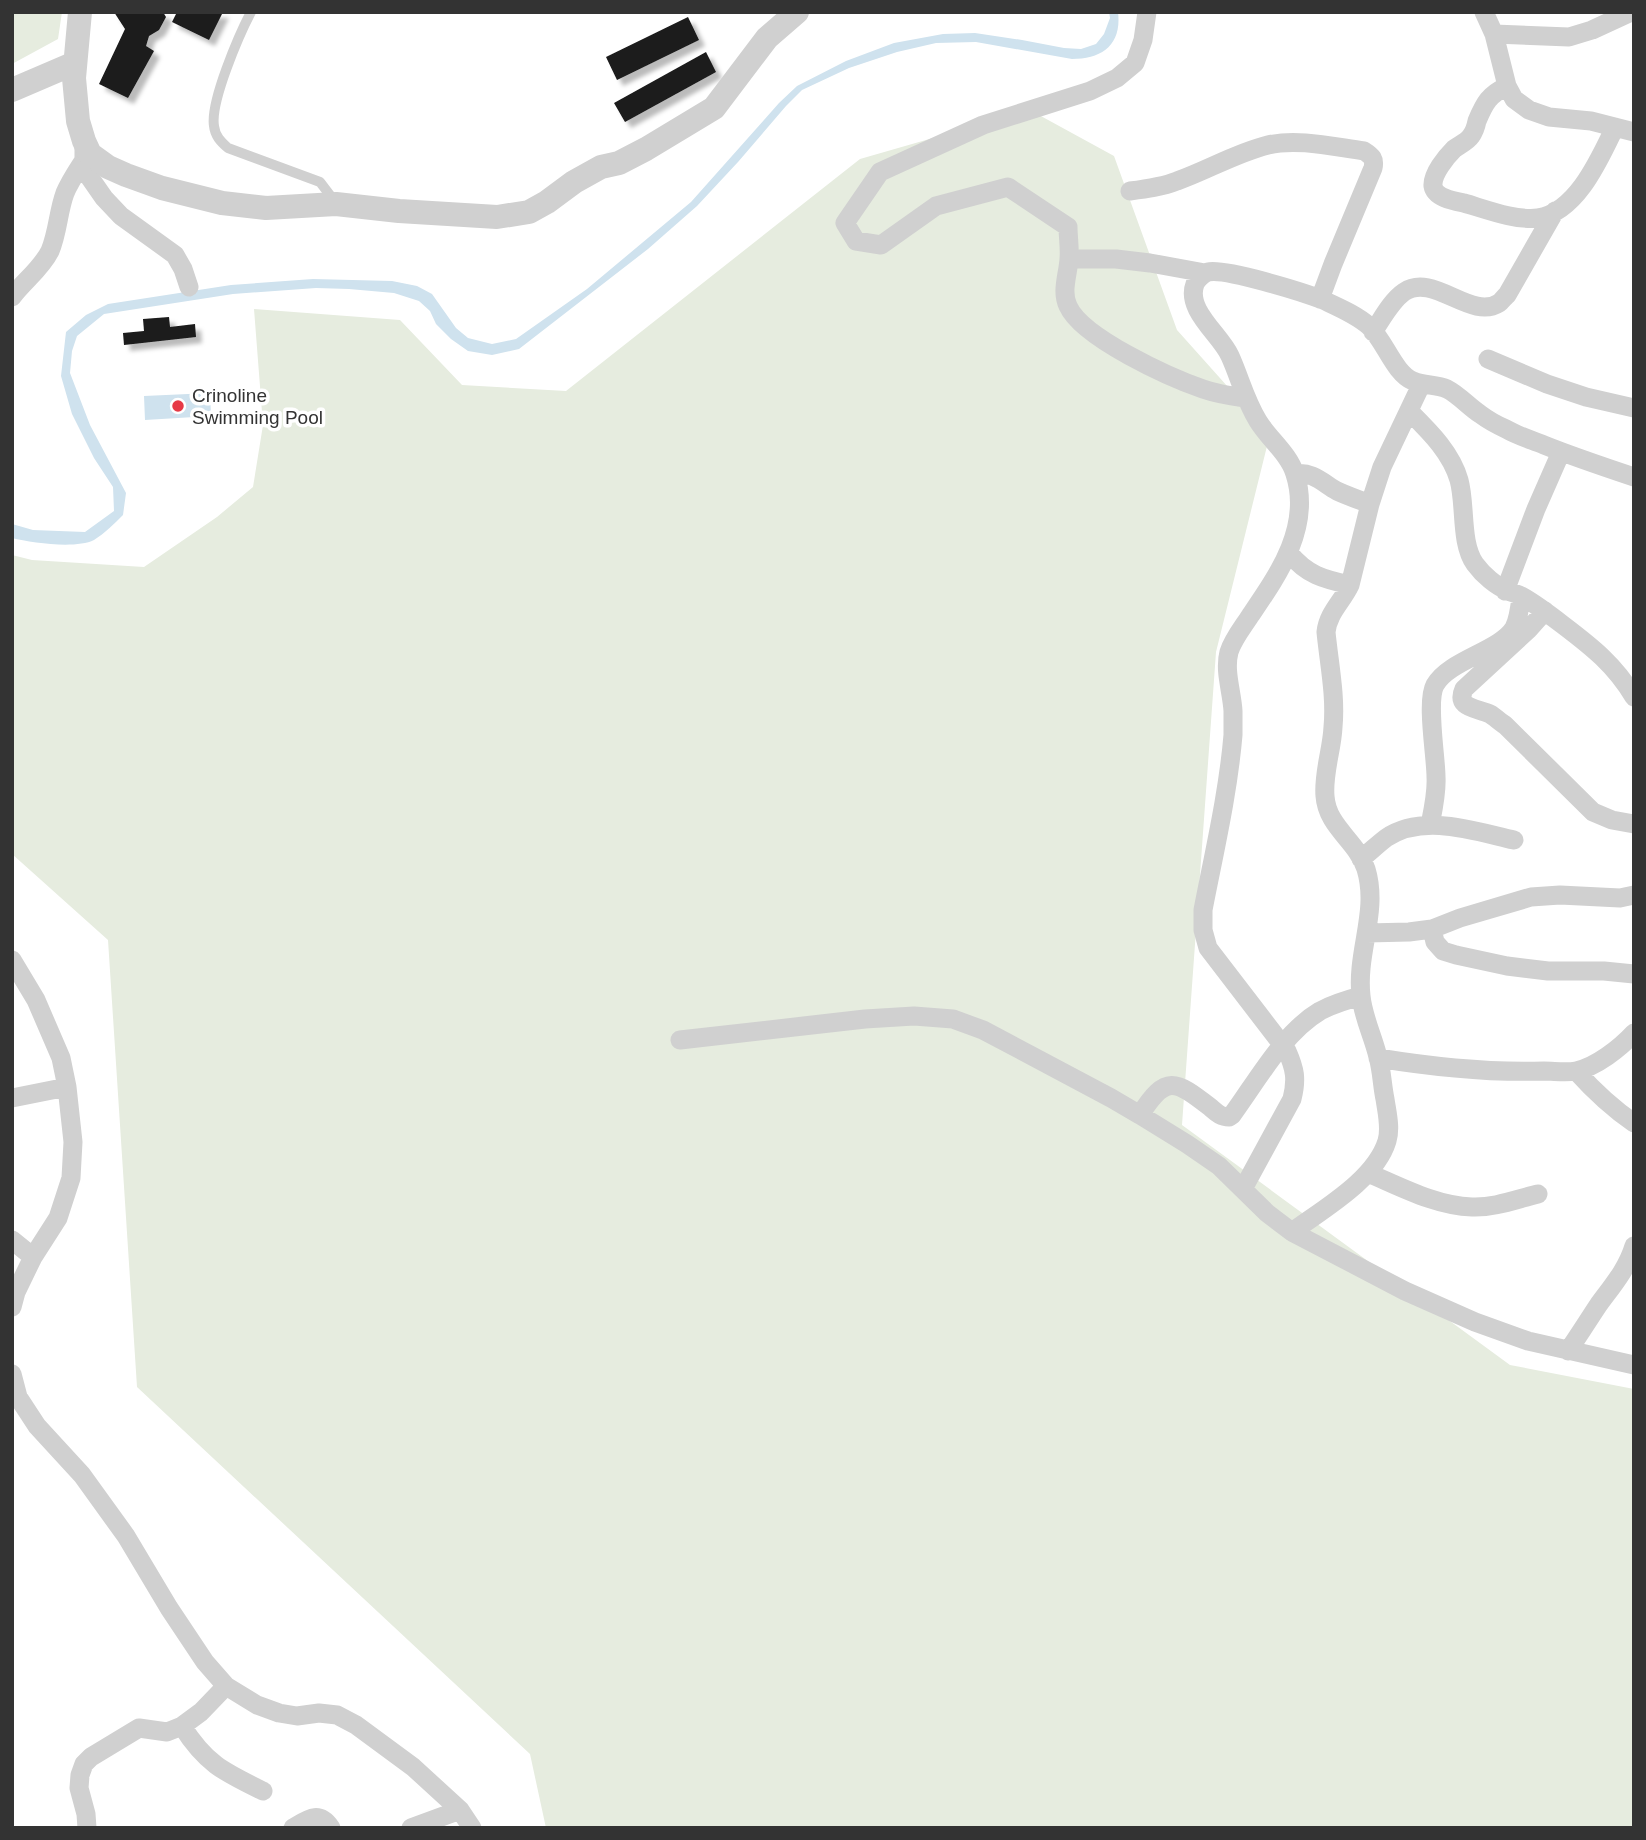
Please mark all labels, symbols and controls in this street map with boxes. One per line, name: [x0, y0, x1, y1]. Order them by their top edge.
place label: Crinoline Swimming Pool: [192, 385, 323, 428]
marker: Crinoline Swimming Pool: [170, 398, 186, 414]

